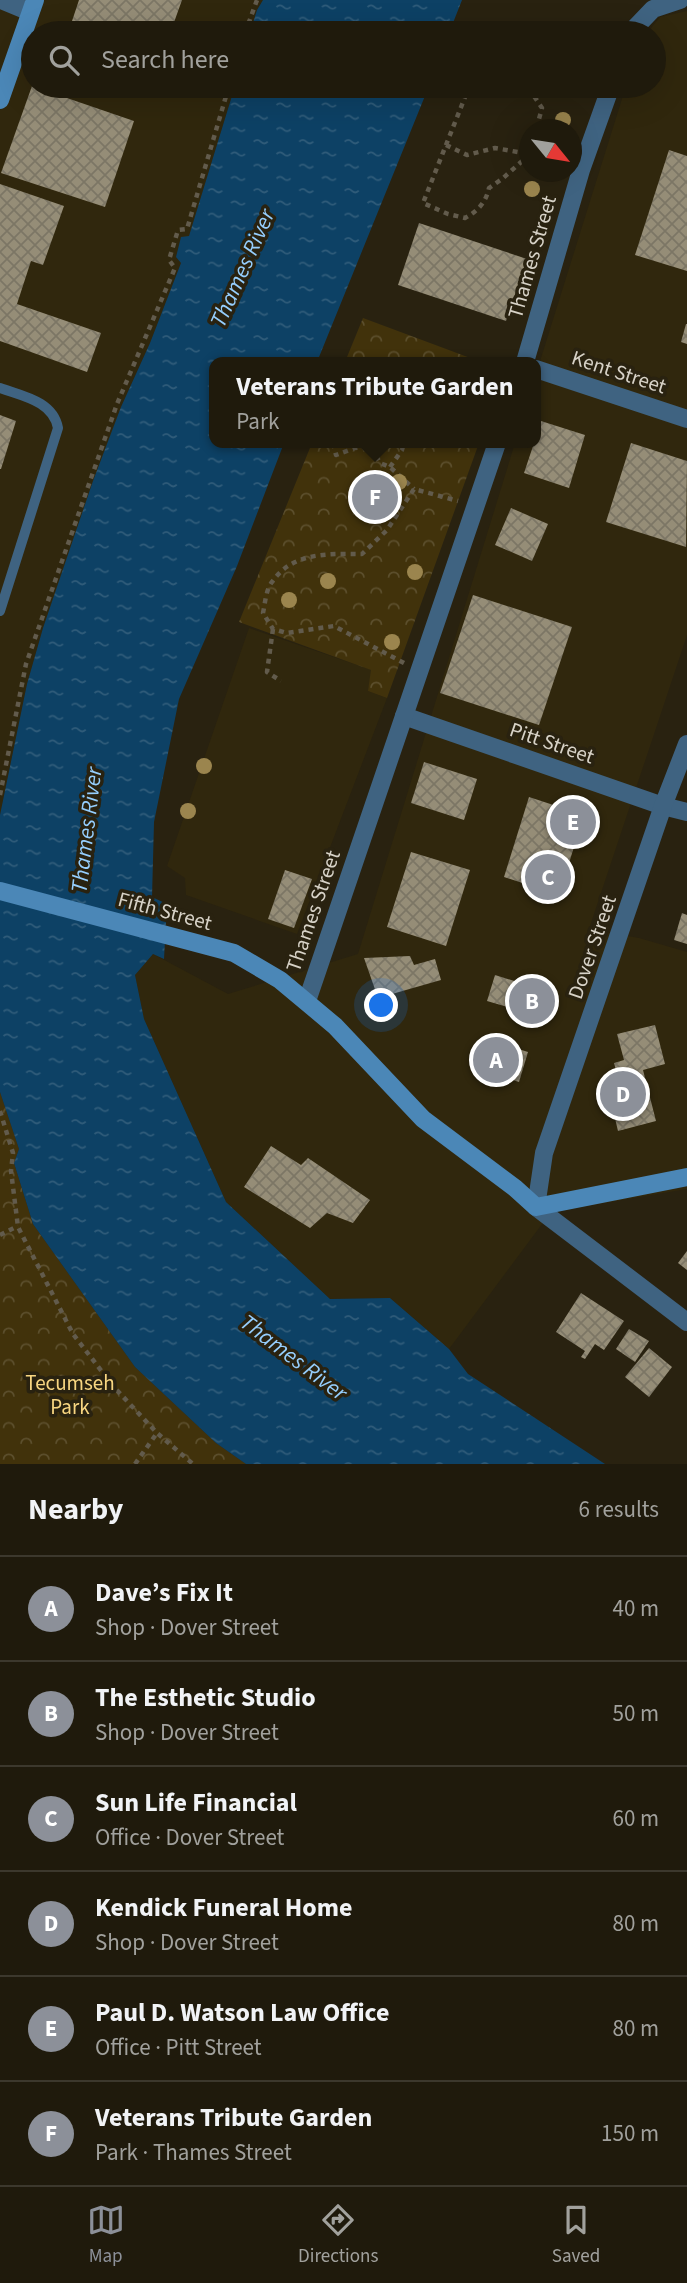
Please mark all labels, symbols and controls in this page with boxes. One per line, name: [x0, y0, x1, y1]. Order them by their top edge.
search box: [21, 21, 666, 98]
icon: search: [45, 41, 83, 79]
text: Search here: [101, 41, 229, 78]
north arrow: [519, 119, 582, 182]
street label: Thames Street: [500, 192, 564, 322]
water label: Thames River: [202, 203, 284, 333]
street label: Kent Street: [568, 343, 670, 401]
popup: [209, 357, 541, 448]
text: Veterans Tribute Garden: [236, 368, 514, 405]
text: Park: [236, 405, 279, 438]
pin: F: [352, 471, 398, 523]
street label: Pitt Street: [506, 715, 598, 771]
water label: Thames River: [62, 764, 111, 895]
pin: E: [550, 796, 596, 848]
street label: Thames Street: [278, 846, 348, 976]
pin: C: [525, 851, 571, 903]
street label: Fifth Street: [115, 884, 215, 938]
street label: Dover Street: [560, 891, 624, 1003]
pin: B: [509, 975, 555, 1027]
your location: [364, 988, 398, 1022]
pin: A: [473, 1034, 519, 1086]
pin: D: [600, 1068, 646, 1120]
water label: Thames River: [233, 1306, 355, 1409]
park label: Tecumseh Park: [25, 1368, 115, 1422]
text: Nearby: [28, 1488, 123, 1531]
text: 6 results: [579, 1493, 659, 1526]
text: Dave’s Fix It: [95, 1574, 233, 1611]
text: A: [44, 1592, 58, 1625]
text: 40 m: [612, 1592, 659, 1625]
text: Shop · Dover Street: [95, 1611, 279, 1644]
text: The Esthetic Studio: [95, 1679, 316, 1716]
text: B: [44, 1697, 58, 1730]
text: 50 m: [612, 1697, 659, 1730]
text: Shop · Dover Street: [95, 1716, 279, 1749]
text: Sun Life Financial: [95, 1784, 297, 1821]
text: C: [44, 1802, 58, 1835]
text: 60 m: [612, 1802, 659, 1835]
text: Office · Dover Street: [95, 1821, 284, 1854]
text: Kendick Funeral Home: [95, 1889, 352, 1926]
text: D: [44, 1907, 58, 1940]
text: 80 m: [612, 1907, 659, 1940]
text: Shop · Dover Street: [95, 1926, 279, 1959]
text: Paul D. Watson Law Office: [95, 1994, 390, 2031]
text: E: [45, 2012, 57, 2045]
text: 80 m: [612, 2012, 659, 2045]
text: Office · Pitt Street: [95, 2031, 262, 2064]
text: Veterans Tribute Garden: [95, 2099, 372, 2136]
text: F: [45, 2117, 57, 2150]
text: 150 m: [601, 2117, 659, 2150]
text: Park · Thames Street: [95, 2136, 292, 2169]
tab: Map: [87, 2201, 125, 2270]
tab: Directions: [298, 2201, 378, 2270]
tab: Saved: [552, 2201, 600, 2270]

